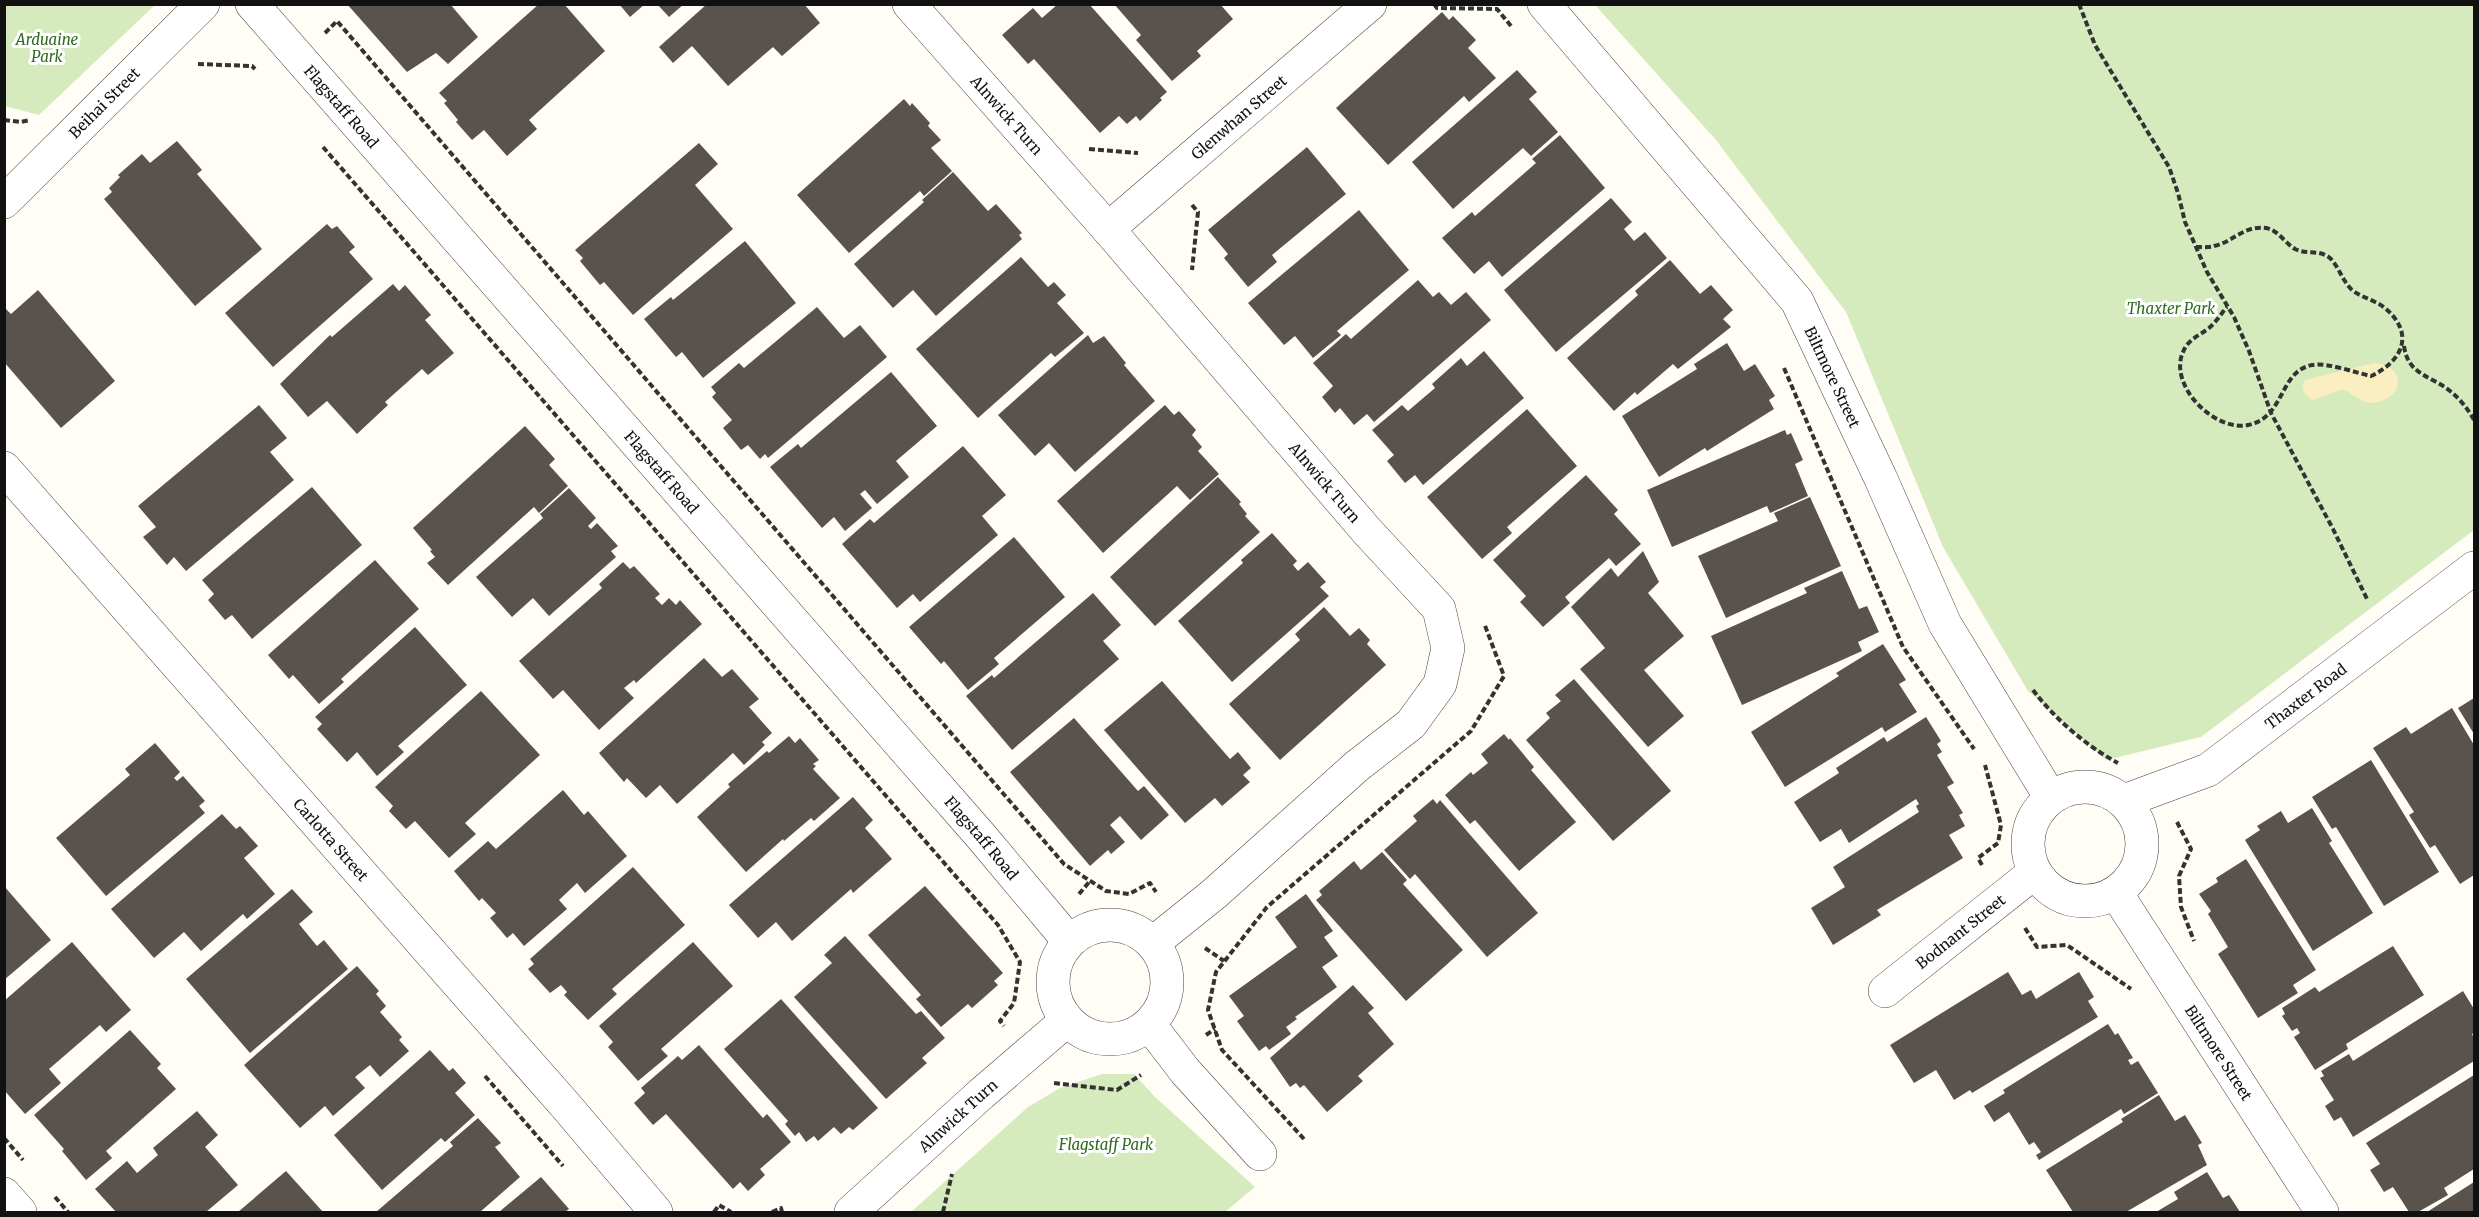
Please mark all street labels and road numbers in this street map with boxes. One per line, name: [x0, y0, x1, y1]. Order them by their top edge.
street label: Flagstaff Road: [300, 61, 383, 152]
street label: Beihai Street: [64, 63, 144, 142]
street label: Alnwick Turn: [966, 70, 1047, 159]
street label: Glenwhan Street: [1187, 71, 1290, 163]
street label: Biltmore Street: [1801, 323, 1865, 431]
street label: Flagstaff Road: [621, 427, 703, 517]
street label: Alnwick Turn: [1285, 438, 1365, 526]
street label: Thaxter Road: [2261, 659, 2350, 733]
street label: Flagstaff Road: [941, 792, 1023, 883]
street label: Carlotta Street: [290, 794, 373, 885]
street label: Bodnant Street: [1912, 890, 2009, 973]
street label: Biltmore Street: [2181, 1001, 2257, 1104]
street label: Alnwick Turn: [914, 1075, 1001, 1156]

